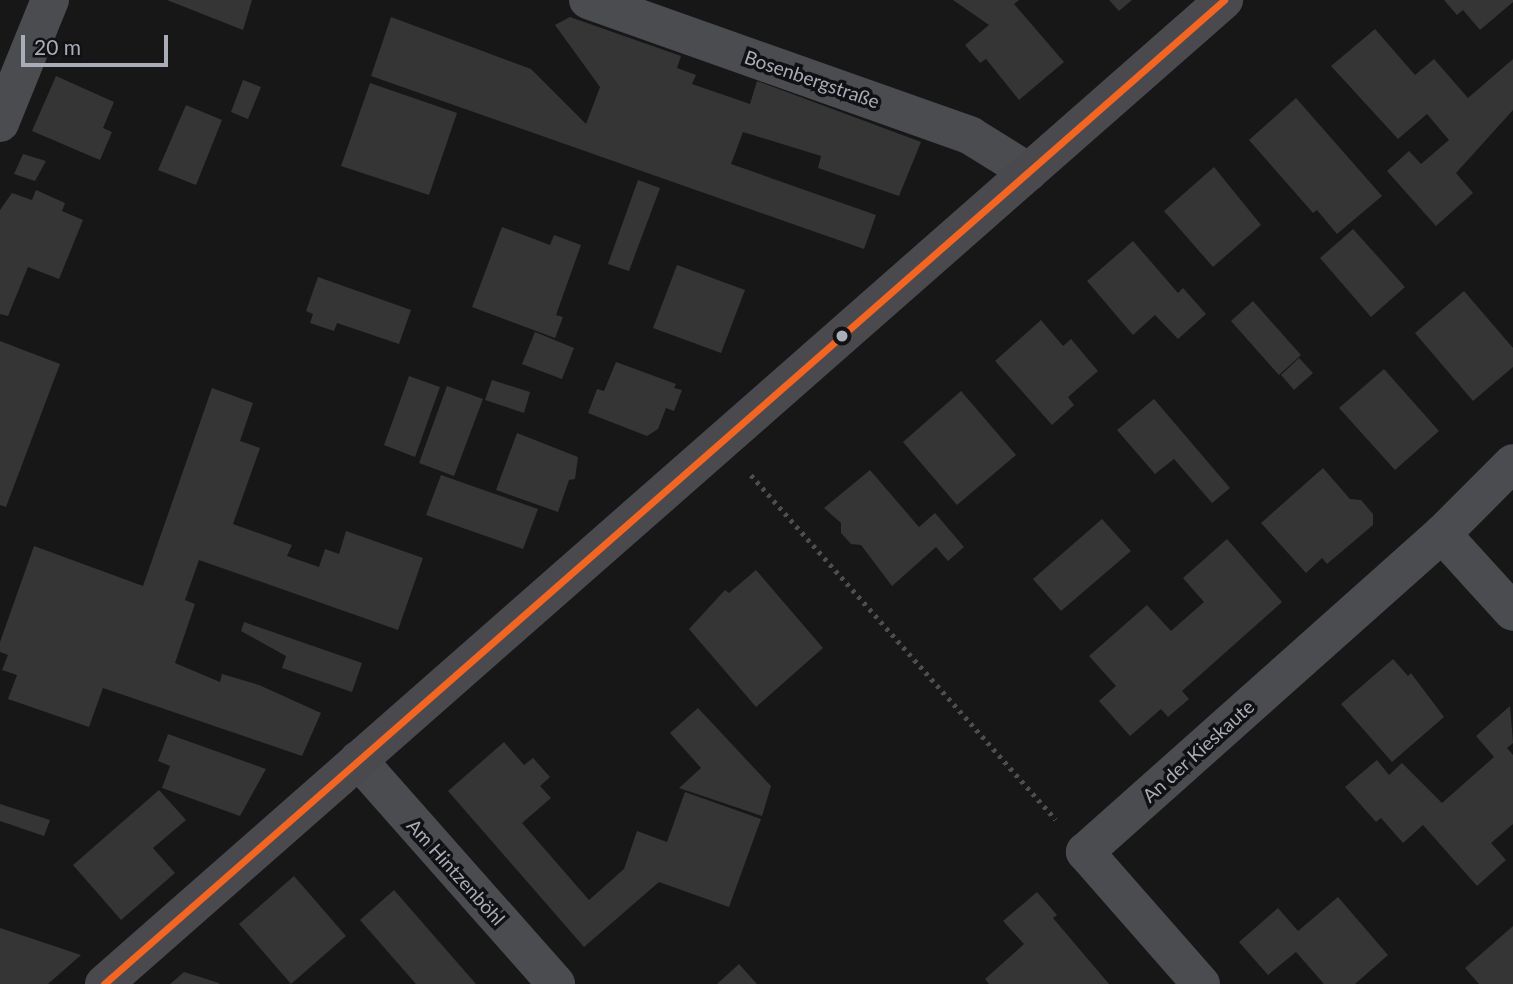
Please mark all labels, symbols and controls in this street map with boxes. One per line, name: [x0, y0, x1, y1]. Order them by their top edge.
scale bar: [24, 21, 172, 65]
text: 20 m: [34, 34, 81, 59]
street label: Bosenbergstraße: [741, 45, 883, 113]
unlabelled marker: [835, 329, 849, 343]
street label: An der Kieskaute: [1137, 695, 1259, 807]
street label: Am Hintzenböhl: [402, 814, 510, 930]

